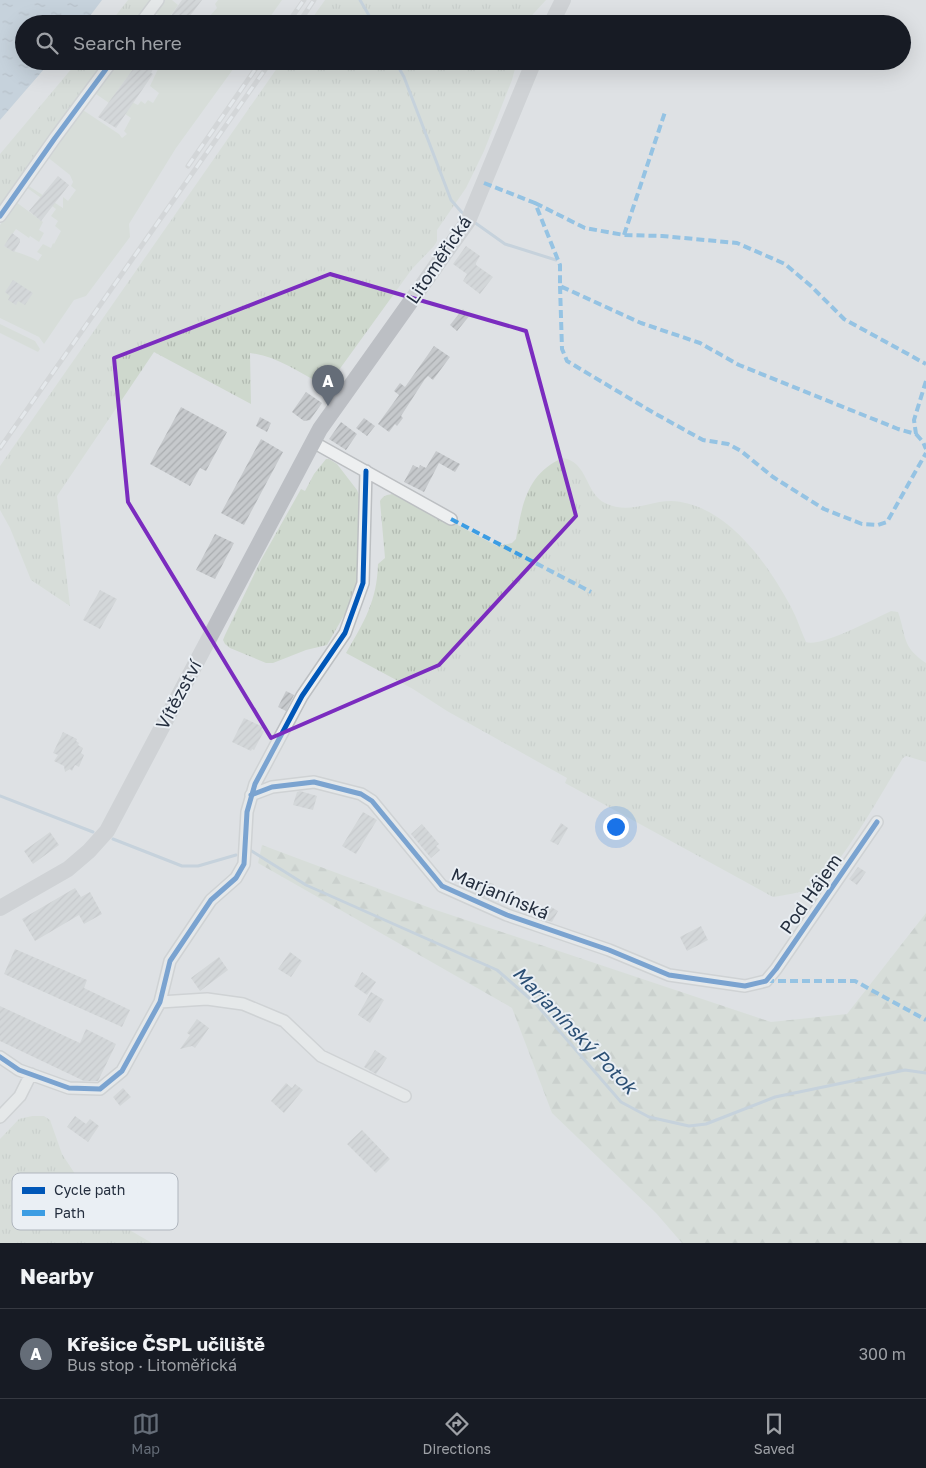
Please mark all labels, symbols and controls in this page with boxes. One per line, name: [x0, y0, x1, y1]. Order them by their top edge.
search box: [15, 15, 911, 70]
icon: search: [33, 29, 61, 57]
text: Search here: [73, 31, 182, 54]
street label: Litoměřická: [401, 211, 476, 308]
pin: A: [312, 365, 344, 406]
street label: Vítězství: [151, 655, 206, 733]
your location: [603, 814, 629, 840]
street label: Pod Hájem: [774, 849, 846, 938]
street label: Marjanínská: [448, 863, 553, 924]
water label: Marjanínský Potok: [509, 961, 644, 1100]
legend: [12, 1173, 178, 1230]
text: Cycle path: [54, 1181, 125, 1198]
text: Path: [54, 1204, 85, 1221]
text: Nearby: [20, 1263, 94, 1289]
text: Křešice ČSPL učiliště: [67, 1332, 265, 1355]
text: A: [30, 1344, 42, 1364]
text: 300 m: [859, 1344, 906, 1364]
text: Bus stop · Litoměřická: [67, 1355, 237, 1375]
tab: Map: [131, 1410, 160, 1457]
tab: Directions: [423, 1410, 491, 1457]
tab: Saved: [754, 1410, 795, 1457]

